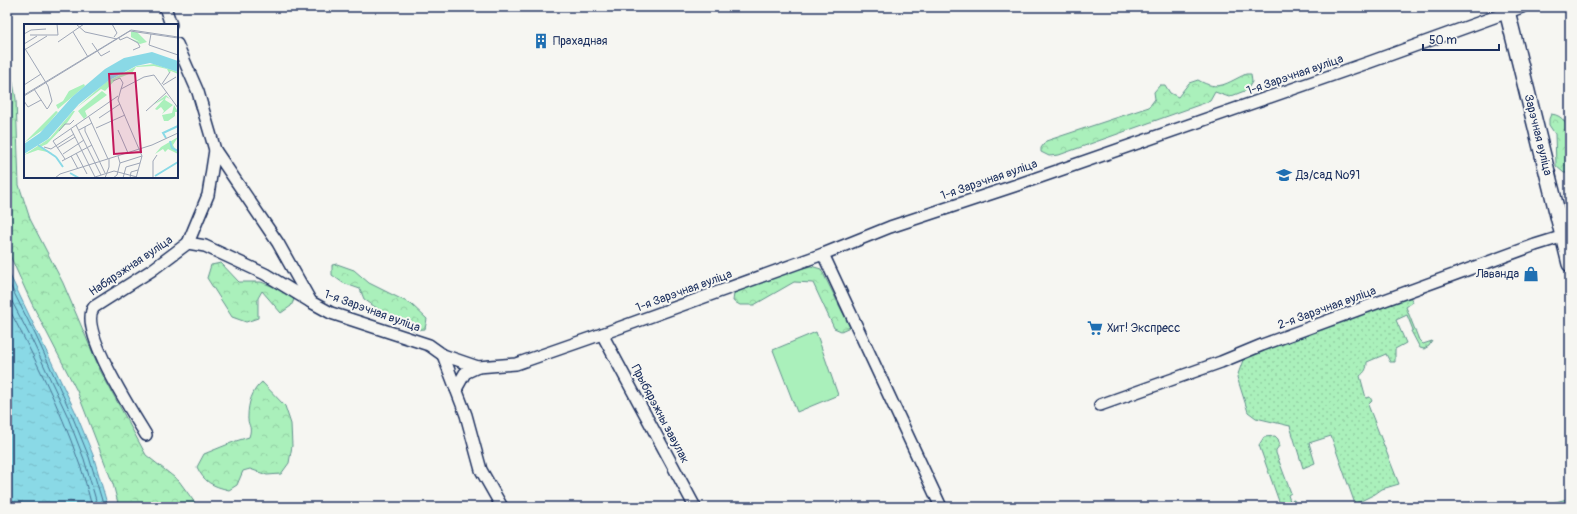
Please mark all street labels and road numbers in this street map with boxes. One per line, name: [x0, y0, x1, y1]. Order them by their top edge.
street label: 1-я Зарэчная вуліца: [1245, 51, 1346, 99]
street label: Зарэчная вуліца: [1521, 93, 1555, 178]
street label: 1-я Зарэчная вуліца: [939, 156, 1040, 204]
street label: Набярэжная вуліца: [86, 232, 176, 299]
street label: 1-я Зарэчная вуліца: [634, 266, 735, 315]
street label: 2-я Зарэчная вуліца: [1276, 283, 1379, 333]
street label: 1-я Зарэчная вуліца: [322, 287, 423, 336]
street label: Прыбярэжны завулак: [628, 362, 692, 466]

